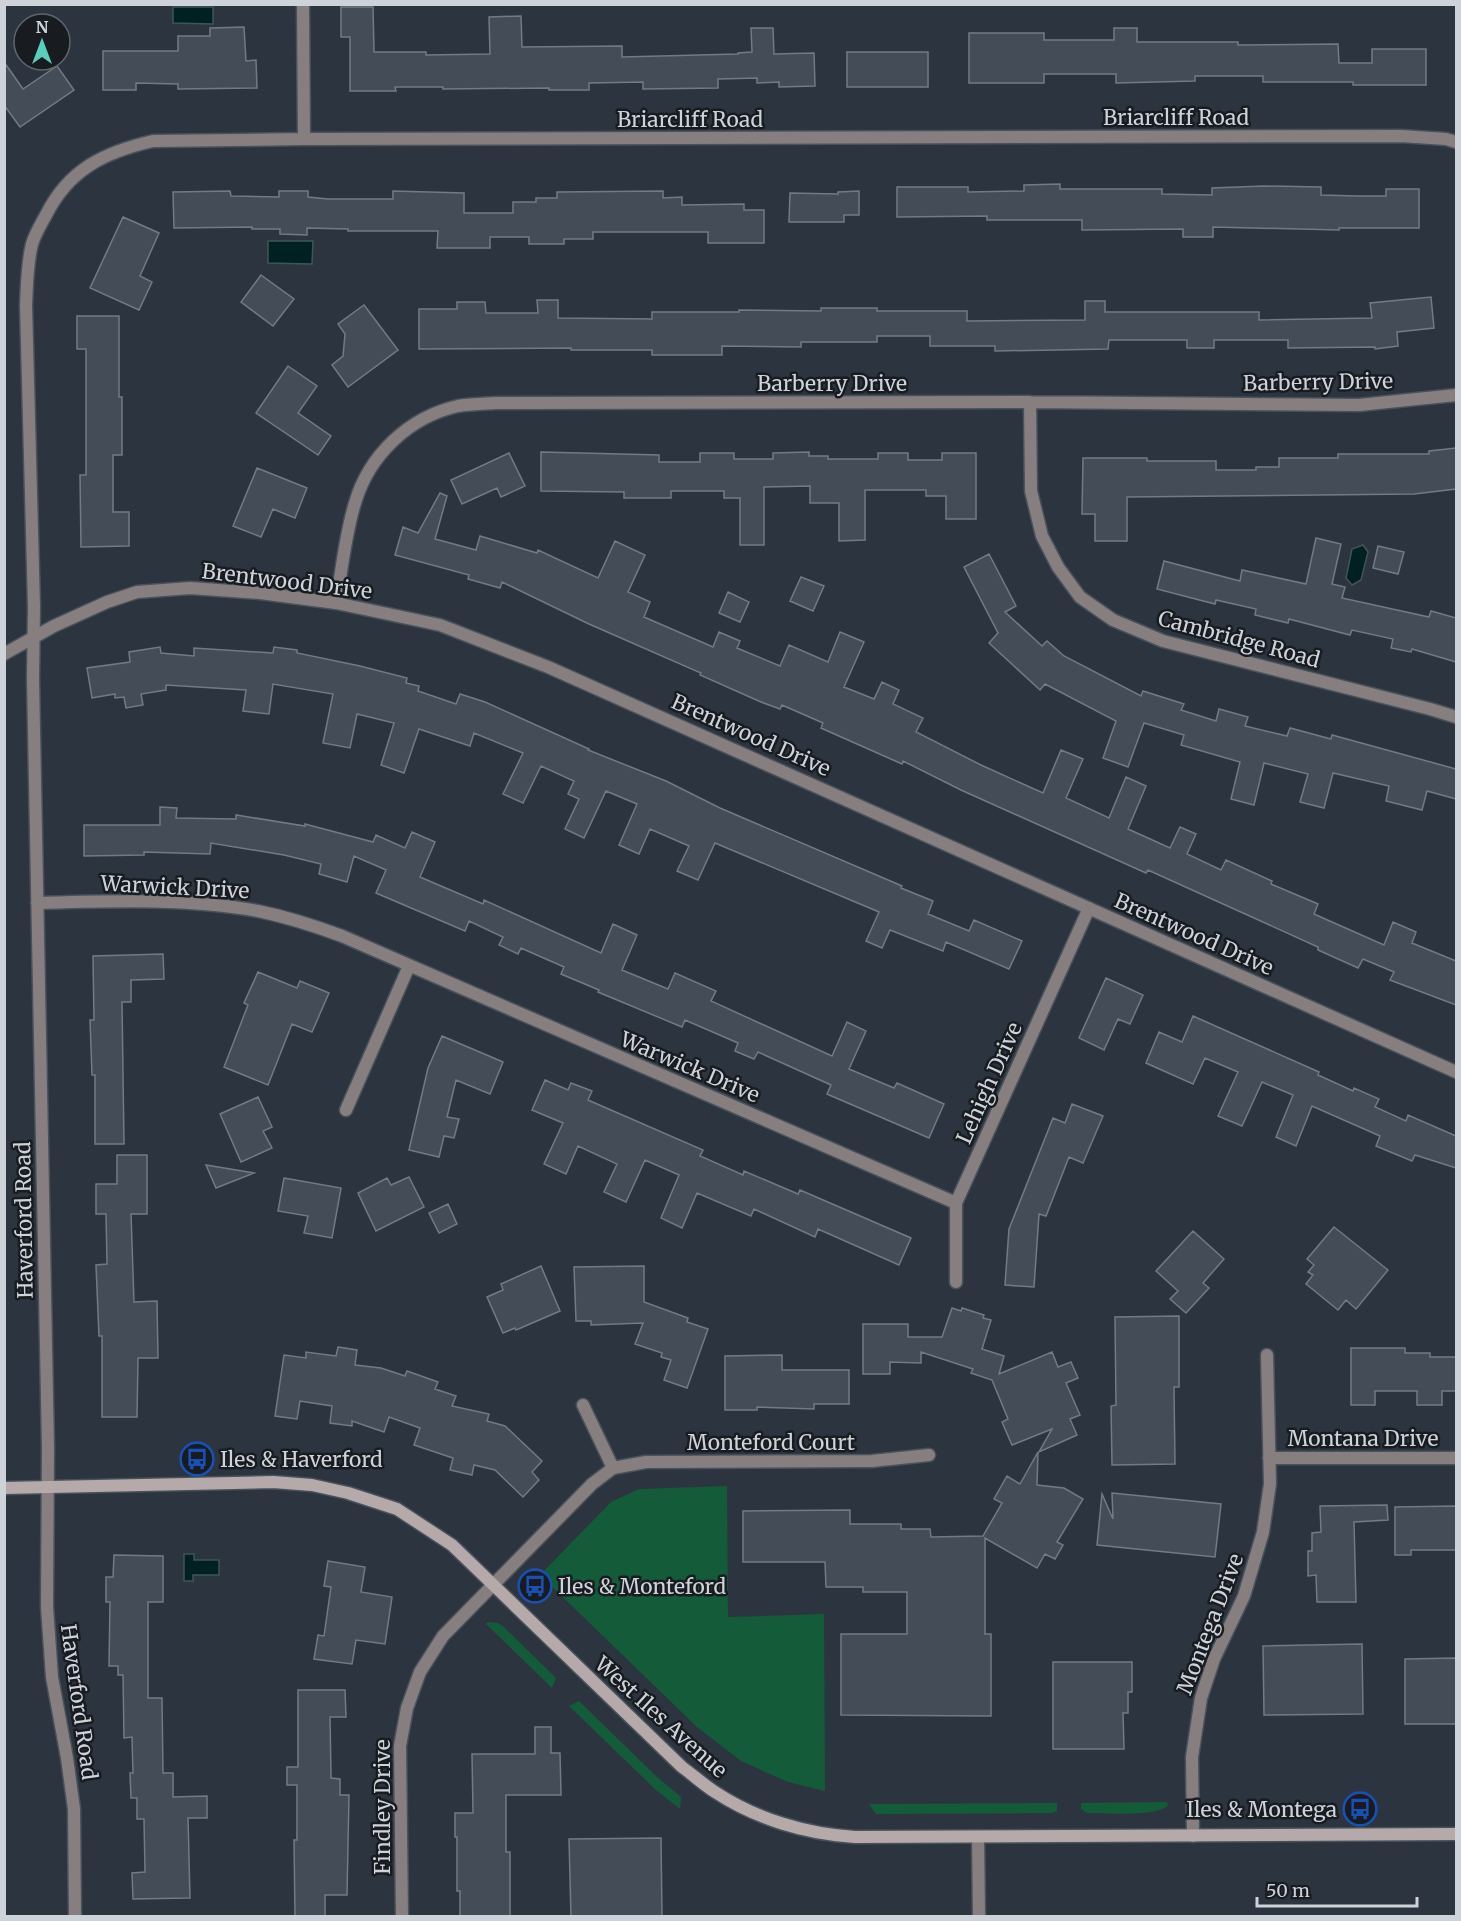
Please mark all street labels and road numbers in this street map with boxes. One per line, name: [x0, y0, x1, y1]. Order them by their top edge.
street label: Briarcliff Road: [1103, 104, 1249, 131]
street label: Briarcliff Road: [617, 106, 763, 133]
street label: Barberry Drive: [1243, 367, 1393, 397]
street label: Barberry Drive: [757, 370, 907, 397]
street label: Brentwood Drive: [200, 557, 374, 605]
street label: Cambridge Road: [1155, 604, 1323, 674]
street label: Brentwood Drive: [667, 688, 835, 782]
street label: Warwick Drive: [99, 870, 250, 904]
street label: Brentwood Drive: [1110, 887, 1278, 981]
street label: Lehigh Drive: [950, 1018, 1028, 1148]
street label: Warwick Drive: [615, 1025, 764, 1109]
street label: Haverford Road: [9, 1141, 39, 1299]
street label: Montana Drive: [1288, 1425, 1438, 1452]
street label: Monteford Court: [687, 1429, 855, 1456]
street label: Montega Drive: [1171, 1550, 1249, 1698]
street label: Haverford Road: [55, 1622, 103, 1782]
street label: West Iles Avenue: [588, 1650, 733, 1784]
street label: Findley Drive: [369, 1739, 396, 1875]

